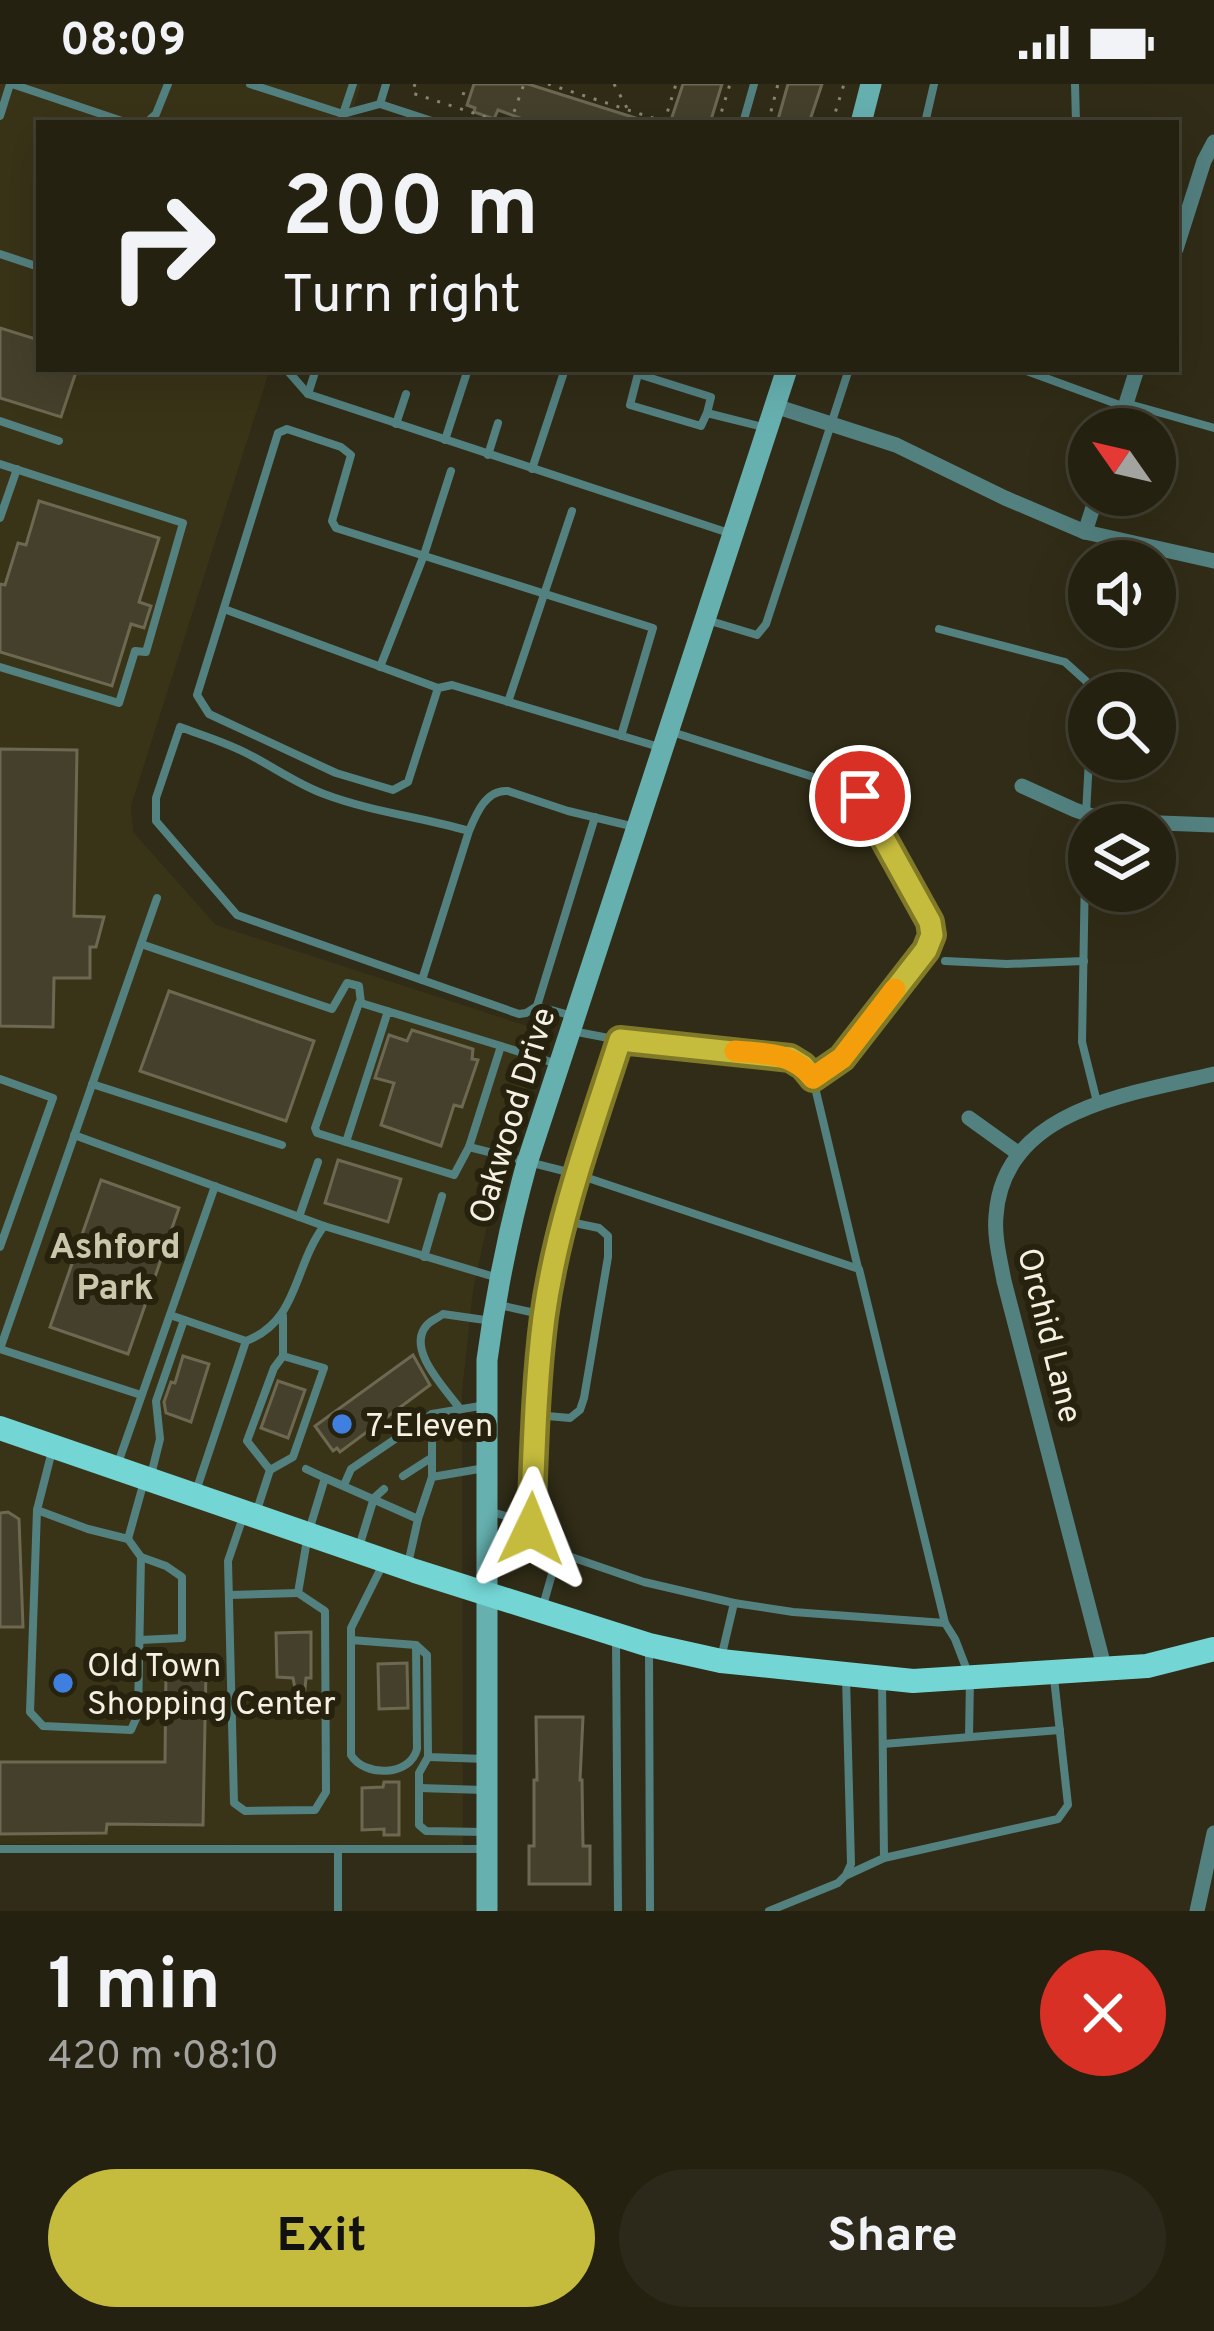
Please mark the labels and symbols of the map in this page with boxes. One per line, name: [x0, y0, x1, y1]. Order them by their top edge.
north arrow: [1068, 408, 1176, 516]
pin: [809, 745, 911, 847]
street label: Oakwood Drive: [462, 1003, 568, 1229]
district label: Ashford Park: [49, 1226, 181, 1313]
street label: Orchid Lane: [1005, 1244, 1089, 1428]
place label: 7-Eleven: [366, 1407, 493, 1449]
marker: 7-Eleven: [329, 1411, 355, 1437]
position arrow: [468, 1466, 594, 1592]
place label: Old Town Shopping Center: [87, 1647, 336, 1727]
marker: Old Town Shopping Center: [50, 1670, 76, 1696]

